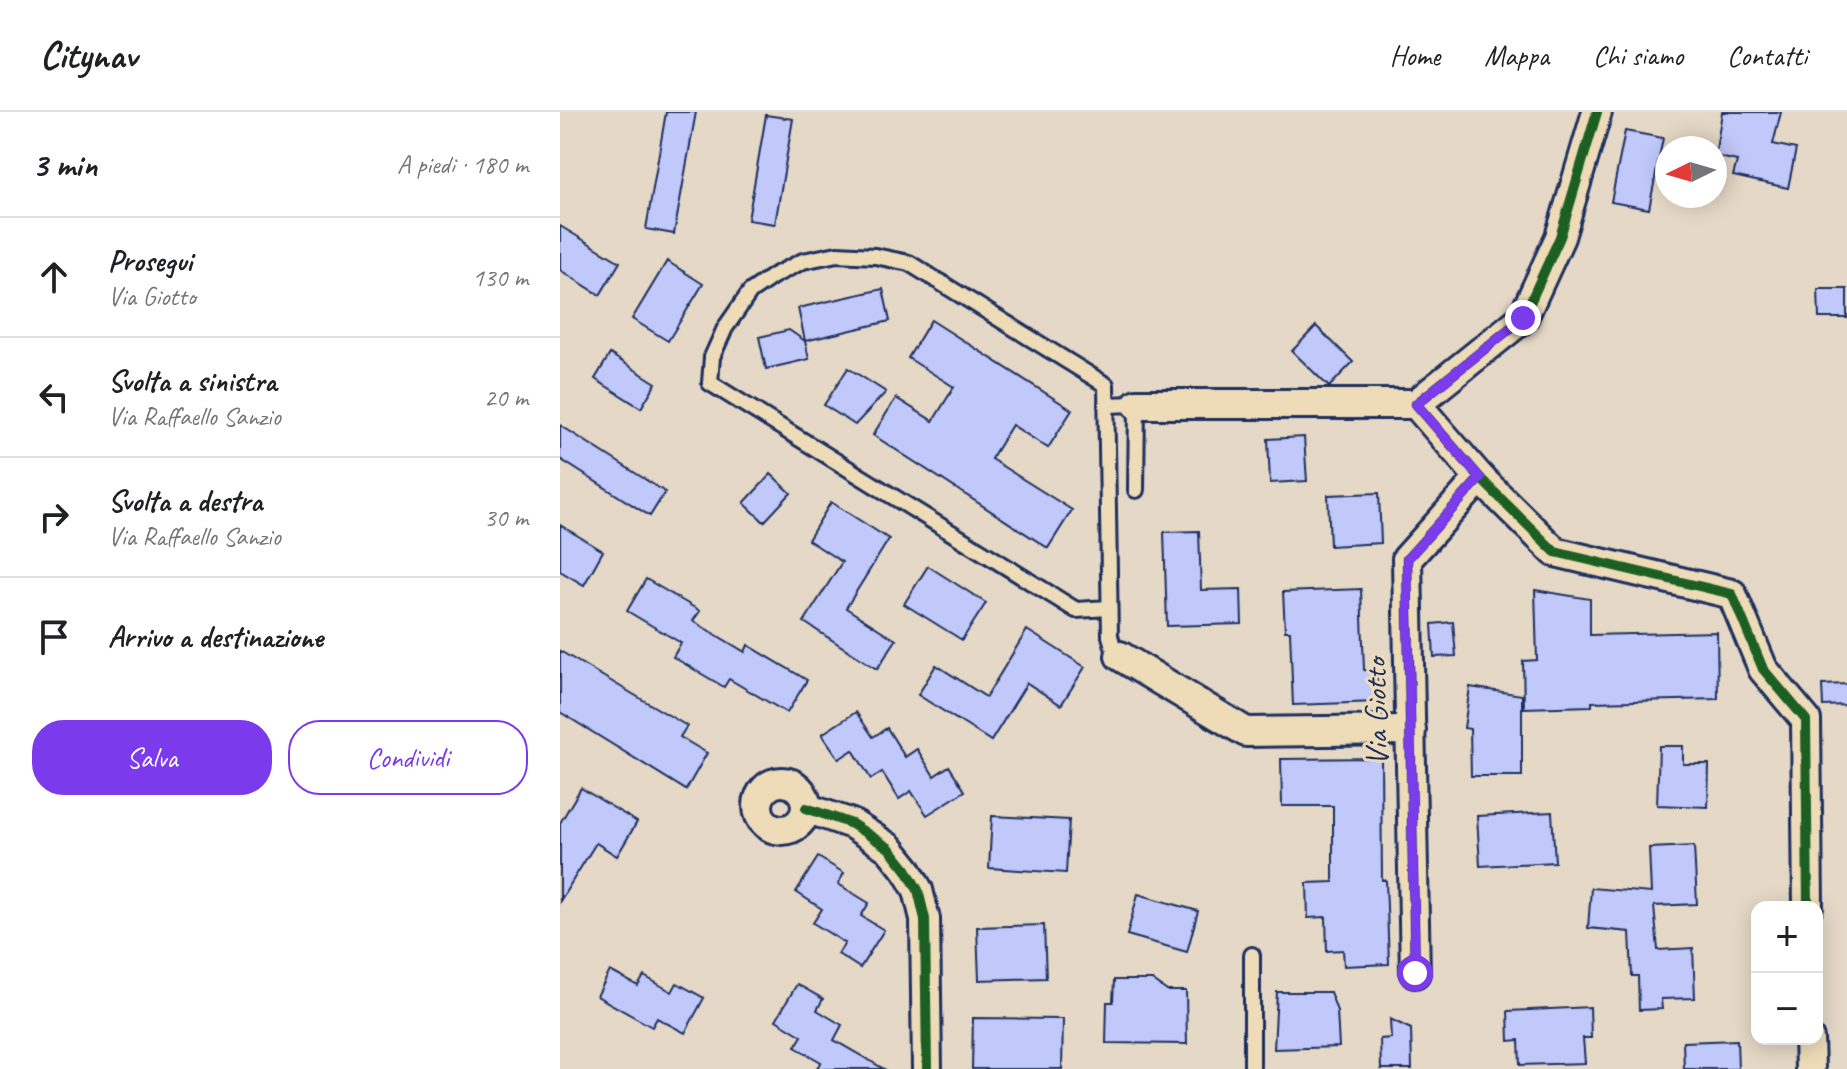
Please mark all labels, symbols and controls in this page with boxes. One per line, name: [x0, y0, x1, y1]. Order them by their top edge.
text: Citynav: [40, 32, 137, 79]
text: Home: [1390, 38, 1440, 73]
text: Mappa: [1484, 38, 1549, 73]
text: Chi siamo: [1593, 38, 1683, 73]
text: Contatti: [1727, 38, 1807, 73]
north arrow: [1655, 136, 1727, 208]
text: 3 min: [32, 143, 97, 186]
text: A piedi · 180 m: [397, 148, 528, 181]
text: Prosegui: [108, 242, 192, 280]
icon: ahead: [32, 255, 76, 299]
text: 130 m: [472, 261, 528, 294]
text: Via Giotto: [108, 280, 196, 313]
route end: [1505, 300, 1541, 336]
text: Svolta a sinistra: [108, 362, 277, 400]
icon: left: [32, 375, 76, 419]
text: 20 m: [484, 381, 528, 414]
text: Via Raffaello Sanzio: [108, 400, 281, 433]
text: Svolta a destra: [108, 482, 262, 520]
icon: right: [32, 495, 76, 539]
text: 30 m: [484, 501, 528, 534]
text: Via Raffaello Sanzio: [108, 520, 281, 553]
icon: arrive: [32, 615, 76, 659]
text: Arrivo a destinazione: [108, 618, 323, 656]
street label: Via Giotto: [1354, 654, 1397, 766]
button: Salva: [32, 720, 272, 795]
button: Condividi: [288, 720, 528, 795]
map controls: [1751, 901, 1823, 1045]
button: +: [1751, 901, 1823, 973]
route start: [1397, 955, 1433, 991]
button: −: [1751, 973, 1823, 1045]

